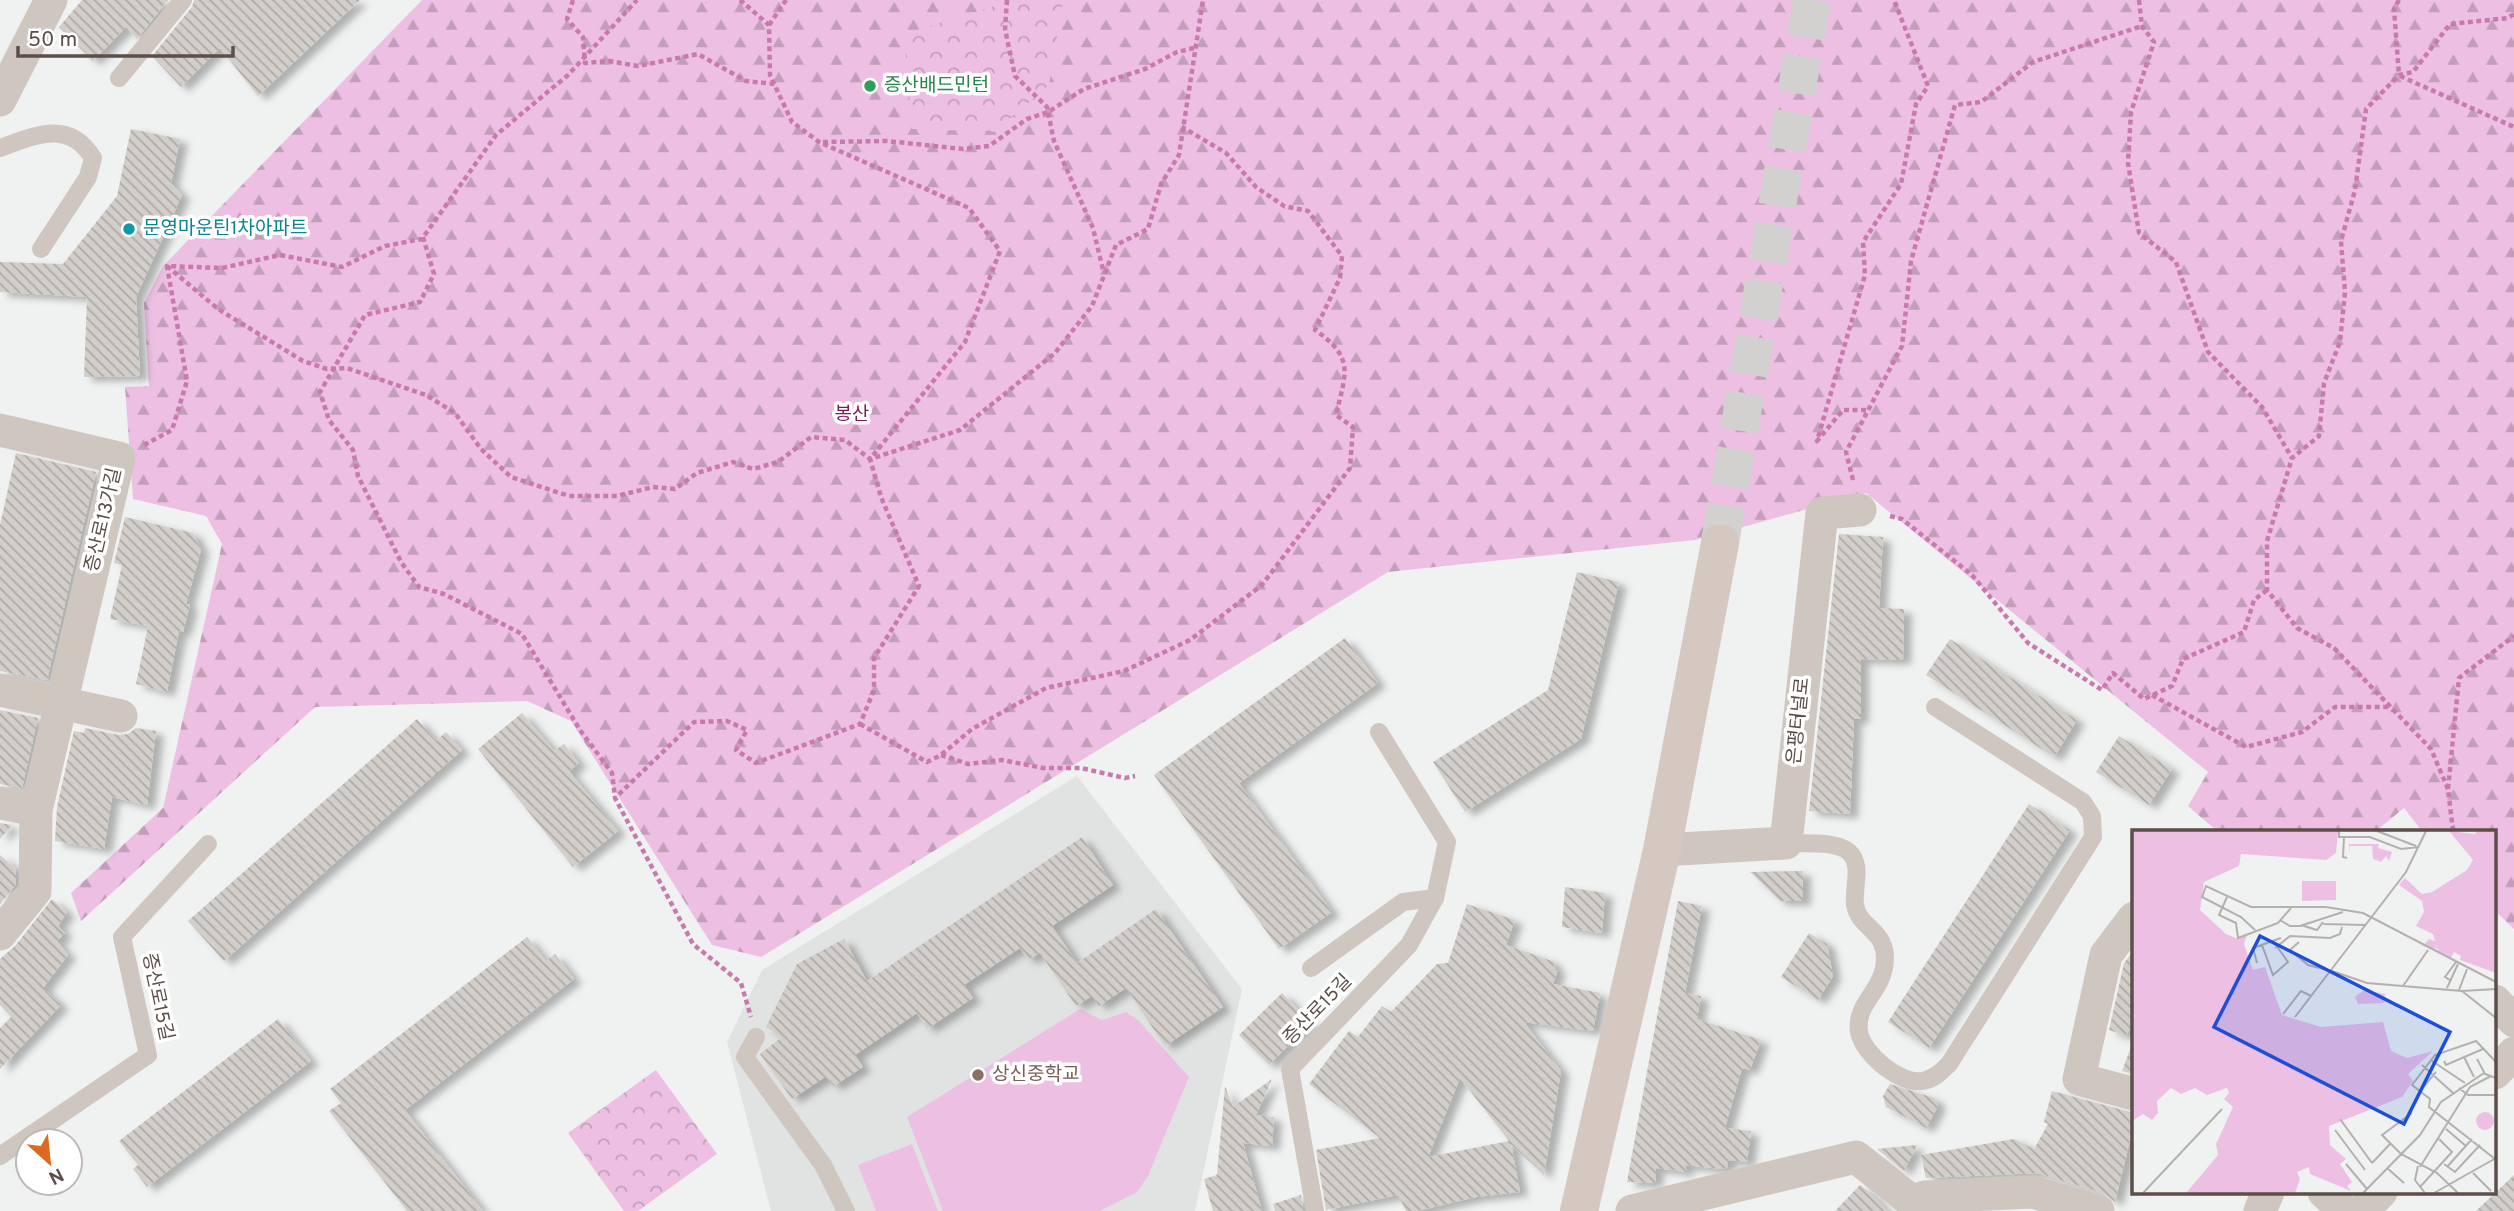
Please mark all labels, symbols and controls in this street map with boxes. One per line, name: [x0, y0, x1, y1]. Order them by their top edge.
scale bar: [18, 14, 233, 58]
text: 50 m: [28, 27, 77, 54]
place label: 증산배드민턴: [884, 74, 989, 98]
marker: 증산배드민턴: [862, 78, 878, 94]
place label: 문영마운틴1차아파트: [143, 217, 307, 241]
marker: 문영마운틴1차아파트: [121, 221, 137, 237]
park label: 봉산: [835, 403, 869, 427]
street label: 증산로13가길: [80, 466, 128, 574]
street label: 은평터널로: [1782, 676, 1816, 766]
inset map: [2132, 830, 2496, 1194]
street label: 증산로15길: [136, 951, 178, 1043]
street label: 증산로15길: [1279, 970, 1357, 1050]
place label: 상신중학교: [992, 1063, 1079, 1087]
marker: 상신중학교: [970, 1067, 986, 1083]
north arrow: [14, 1127, 84, 1197]
text: N: [44, 1162, 67, 1189]

